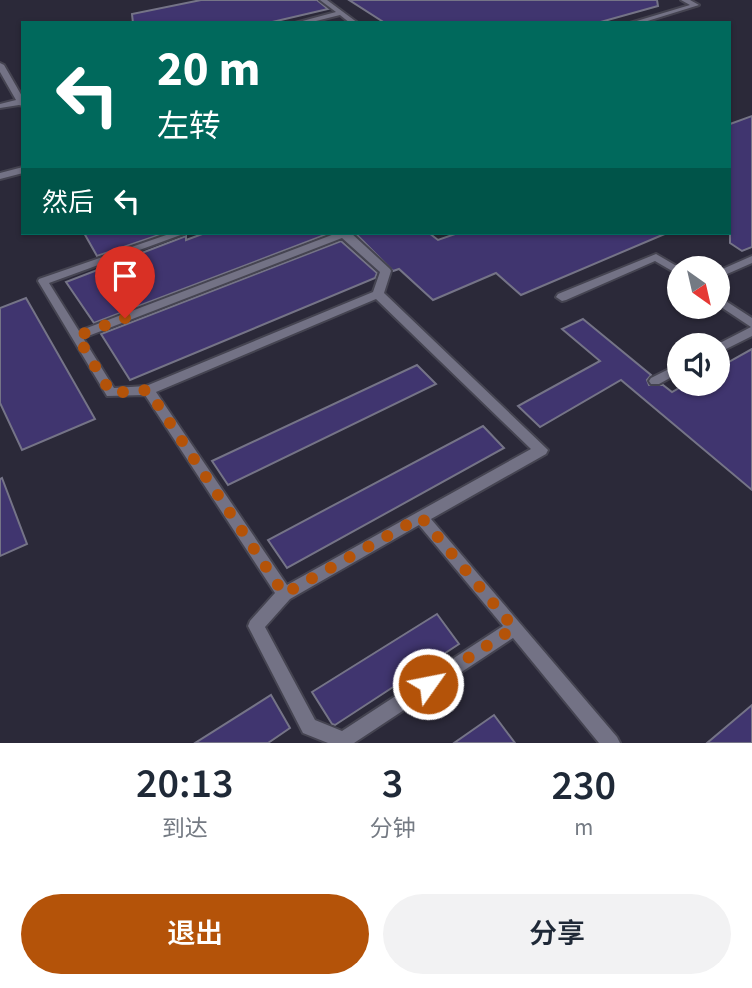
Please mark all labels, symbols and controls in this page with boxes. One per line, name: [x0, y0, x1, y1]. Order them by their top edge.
text: 20 m: [157, 35, 261, 105]
icon: left: [42, 49, 133, 140]
text: 左转: [157, 104, 221, 150]
icon: left: [108, 182, 146, 220]
text: 然后: [42, 184, 94, 221]
pin: [95, 246, 155, 318]
north arrow: [667, 256, 730, 318]
map controls: [667, 256, 730, 396]
icon: arrive: [106, 257, 144, 295]
button: sound: [667, 333, 730, 396]
position arrow: [391, 647, 465, 721]
text: 20:13: [136, 754, 234, 814]
text: 3: [382, 754, 403, 814]
text: 230: [551, 756, 616, 816]
text: m: [574, 811, 593, 844]
text: 到达: [162, 812, 208, 845]
text: 分钟: [370, 812, 416, 845]
button: 退出: [21, 894, 369, 974]
button: 分享: [383, 894, 731, 974]

